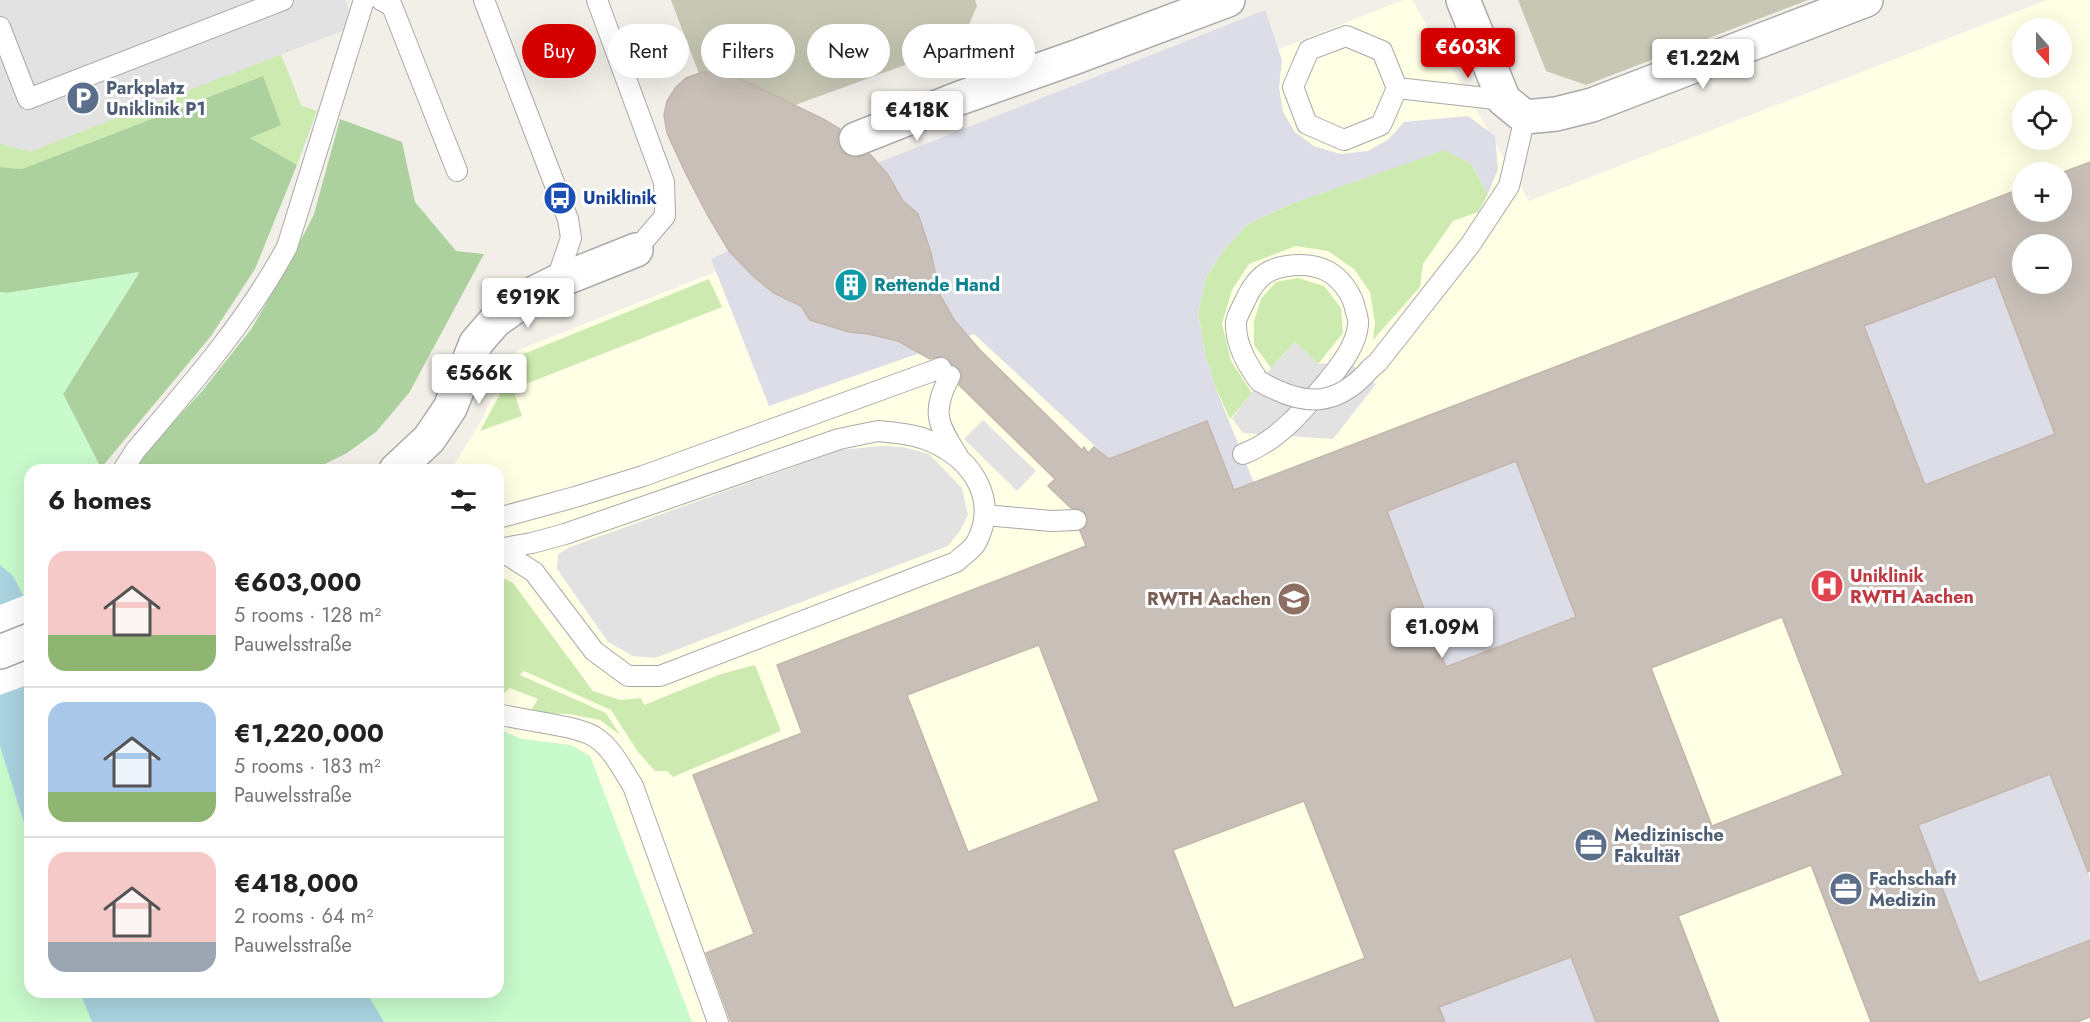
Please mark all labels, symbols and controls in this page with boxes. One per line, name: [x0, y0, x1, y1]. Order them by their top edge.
north arrow: [2012, 18, 2072, 78]
map controls: [2012, 18, 2072, 294]
chip: Buy: [522, 24, 596, 78]
chip: Rent: [608, 24, 689, 78]
chip: Filters: [701, 24, 795, 78]
chip: New: [807, 24, 890, 78]
chip: Apartment: [902, 24, 1035, 78]
pin: €603K: [1426, 28, 1510, 79]
text: €603K: [1435, 33, 1501, 62]
pin: €1.22M: [1654, 39, 1752, 90]
text: €1.22M: [1666, 44, 1740, 73]
place label: Parkplatz Uniklinik P1: [106, 75, 206, 122]
parking icon: Parkplatz Uniklinik P1: [65, 80, 101, 116]
button: locate: [2012, 90, 2072, 150]
pin: €418K: [875, 91, 959, 142]
text: €418K: [885, 96, 949, 125]
button: +: [2012, 162, 2072, 222]
bus stop icon: Uniklinik: [542, 180, 578, 216]
place label: Uniklinik: [583, 185, 657, 211]
button: −: [2012, 234, 2072, 294]
building icon: Rettende Hand: [833, 267, 869, 303]
place label: Rettende Hand: [874, 272, 1000, 298]
pin: €919K: [486, 278, 570, 329]
text: €919K: [496, 283, 560, 312]
pin: €566K: [437, 354, 521, 405]
text: €566K: [446, 359, 512, 388]
text: 6 homes: [48, 481, 151, 519]
icon: filters: [447, 484, 480, 517]
text: €603,000: [234, 563, 361, 601]
place label: Uniklinik RWTH Aachen: [1850, 563, 1974, 610]
hospital icon: Uniklinik RWTH Aachen: [1809, 568, 1845, 604]
icon: home: [96, 575, 168, 647]
school or university icon: RWTH Aachen: [1276, 581, 1312, 617]
place label: RWTH Aachen: [1147, 586, 1271, 612]
text: 5 rooms · 128 m²: [234, 601, 381, 630]
pin: €1.09M: [1393, 608, 1491, 659]
text: €1.09M: [1405, 613, 1479, 642]
text: Pauwelsstraße: [234, 630, 352, 659]
text: €1,220,000: [234, 714, 384, 752]
icon: home: [96, 726, 168, 798]
text: 5 rooms · 183 m²: [234, 752, 381, 781]
text: Pauwelsstraße: [234, 781, 352, 810]
place label: Medizinische Fakultät: [1614, 822, 1724, 869]
office icon: Medizinische Fakultät: [1573, 827, 1609, 863]
text: €418,000: [234, 864, 358, 902]
place label: Fachschaft Medizin: [1869, 866, 1956, 913]
office icon: Fachschaft Medizin: [1828, 871, 1864, 907]
icon: home: [96, 876, 168, 948]
text: 2 rooms · 64 m²: [234, 902, 373, 931]
text: Pauwelsstraße: [234, 931, 352, 960]

